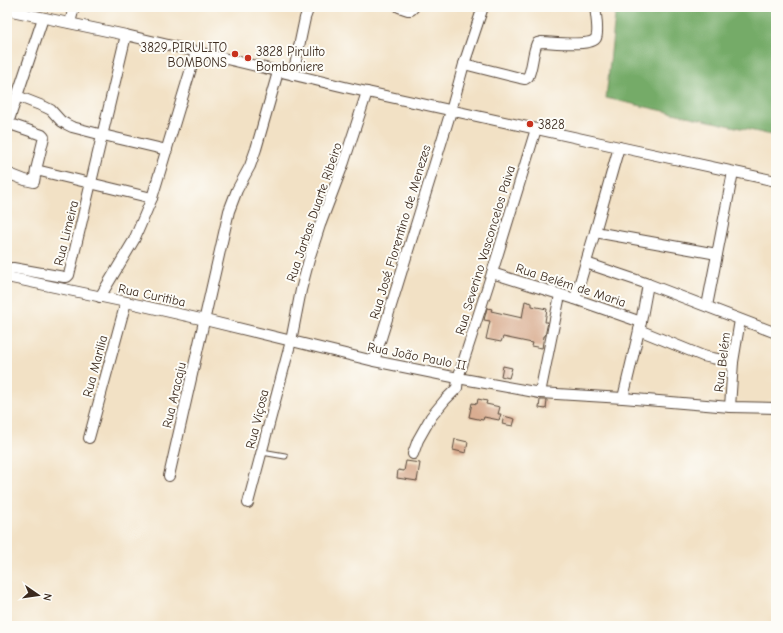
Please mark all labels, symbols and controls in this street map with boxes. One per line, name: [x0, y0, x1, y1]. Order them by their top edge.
place label: 3829 PIRULITO BOMBONS: [141, 40, 227, 70]
place label: 3828 Pirulito Bomboniere: [256, 44, 325, 74]
marker: 3829 PIRULITO BOMBONS: [230, 49, 240, 59]
marker: 3828 Pirulito Bomboniere: [243, 53, 253, 63]
place label: 3828: [538, 117, 565, 132]
marker: 3828: [525, 119, 535, 129]
street label: Rua Jarbas Duarte Ribeiro: [283, 140, 345, 284]
street label: Rua José Florentino de Menezes: [366, 143, 434, 321]
street label: Rua Severino Vasconcelos Paiva: [452, 163, 518, 337]
street label: Rua Limeira: [51, 199, 81, 267]
street label: Rua Belém de Maria: [514, 260, 628, 310]
street label: Rua Curitiba: [117, 281, 187, 309]
street label: Rua Belém: [711, 331, 733, 393]
street label: Rua Marilia: [80, 333, 110, 399]
street label: Rua João Paulo II: [366, 339, 468, 373]
street label: Rua Aracaju: [159, 361, 189, 429]
street label: Rua Viçosa: [242, 388, 272, 450]
north arrow: [18, 575, 58, 615]
text: N: [40, 592, 54, 602]

